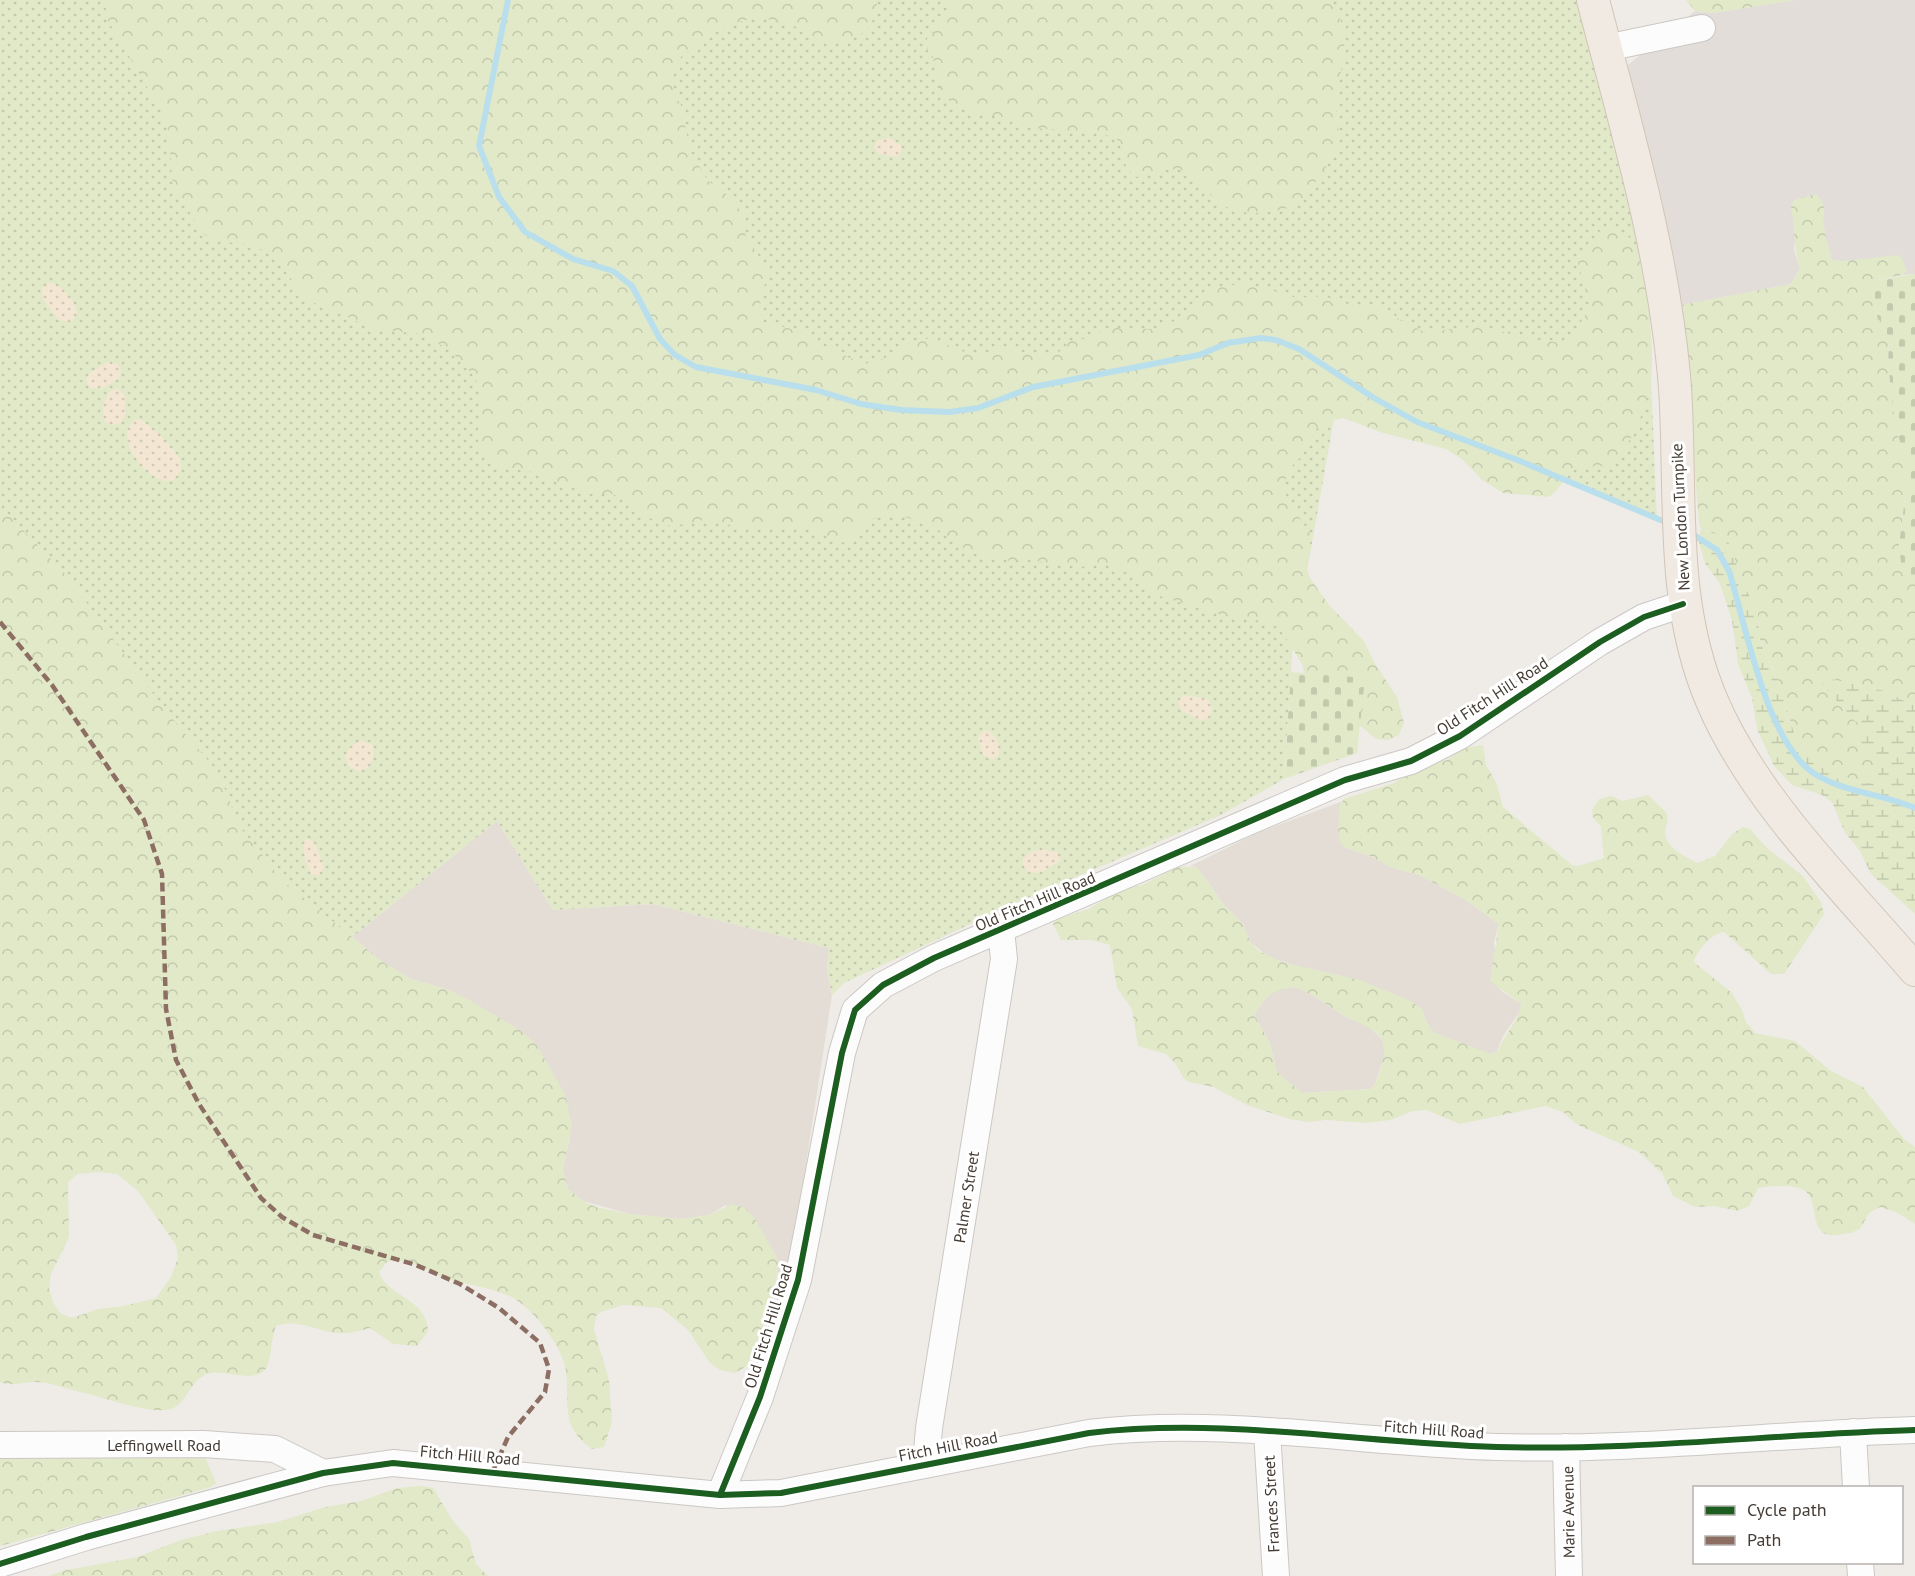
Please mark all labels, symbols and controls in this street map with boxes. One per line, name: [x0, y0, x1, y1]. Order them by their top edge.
street label: New London Turnpike: [1666, 443, 1694, 591]
street label: Old Fitch Hill Road: [1432, 652, 1552, 740]
street label: Old Fitch Hill Road: [972, 867, 1098, 935]
street label: Palmer Street: [949, 1149, 983, 1244]
street label: Old Fitch Hill Road: [740, 1261, 796, 1391]
street label: Fitch Hill Road: [1383, 1416, 1485, 1442]
street label: Fitch Hill Road: [897, 1427, 999, 1465]
street label: Leffingwell Road: [107, 1435, 221, 1455]
street label: Fitch Hill Road: [419, 1441, 521, 1469]
street label: Frances Street: [1258, 1454, 1284, 1553]
street label: Marie Avenue: [1557, 1466, 1579, 1558]
legend: [1693, 1486, 1903, 1564]
text: Cycle path: [1747, 1498, 1827, 1521]
text: Path: [1747, 1528, 1781, 1551]

